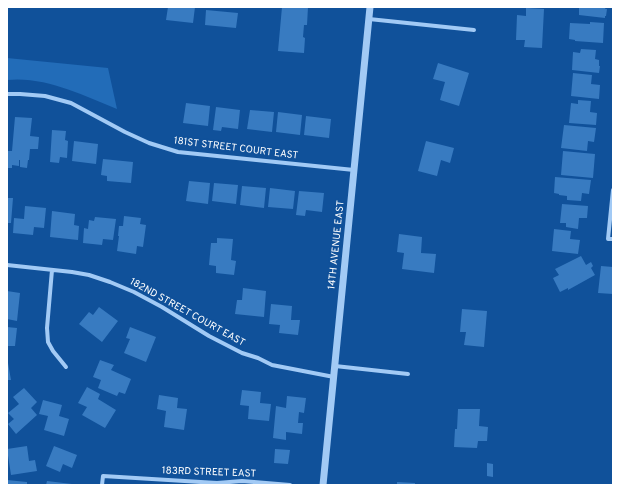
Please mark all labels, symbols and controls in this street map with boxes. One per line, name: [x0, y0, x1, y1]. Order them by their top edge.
street label: 181ST STREET COURT EAST: [173, 135, 299, 163]
street label: 14TH AVENUE EAST: [326, 200, 348, 290]
street label: 182ND STREET COURT EAST: [127, 276, 247, 350]
street label: 183RD STREET EAST: [162, 465, 256, 481]

